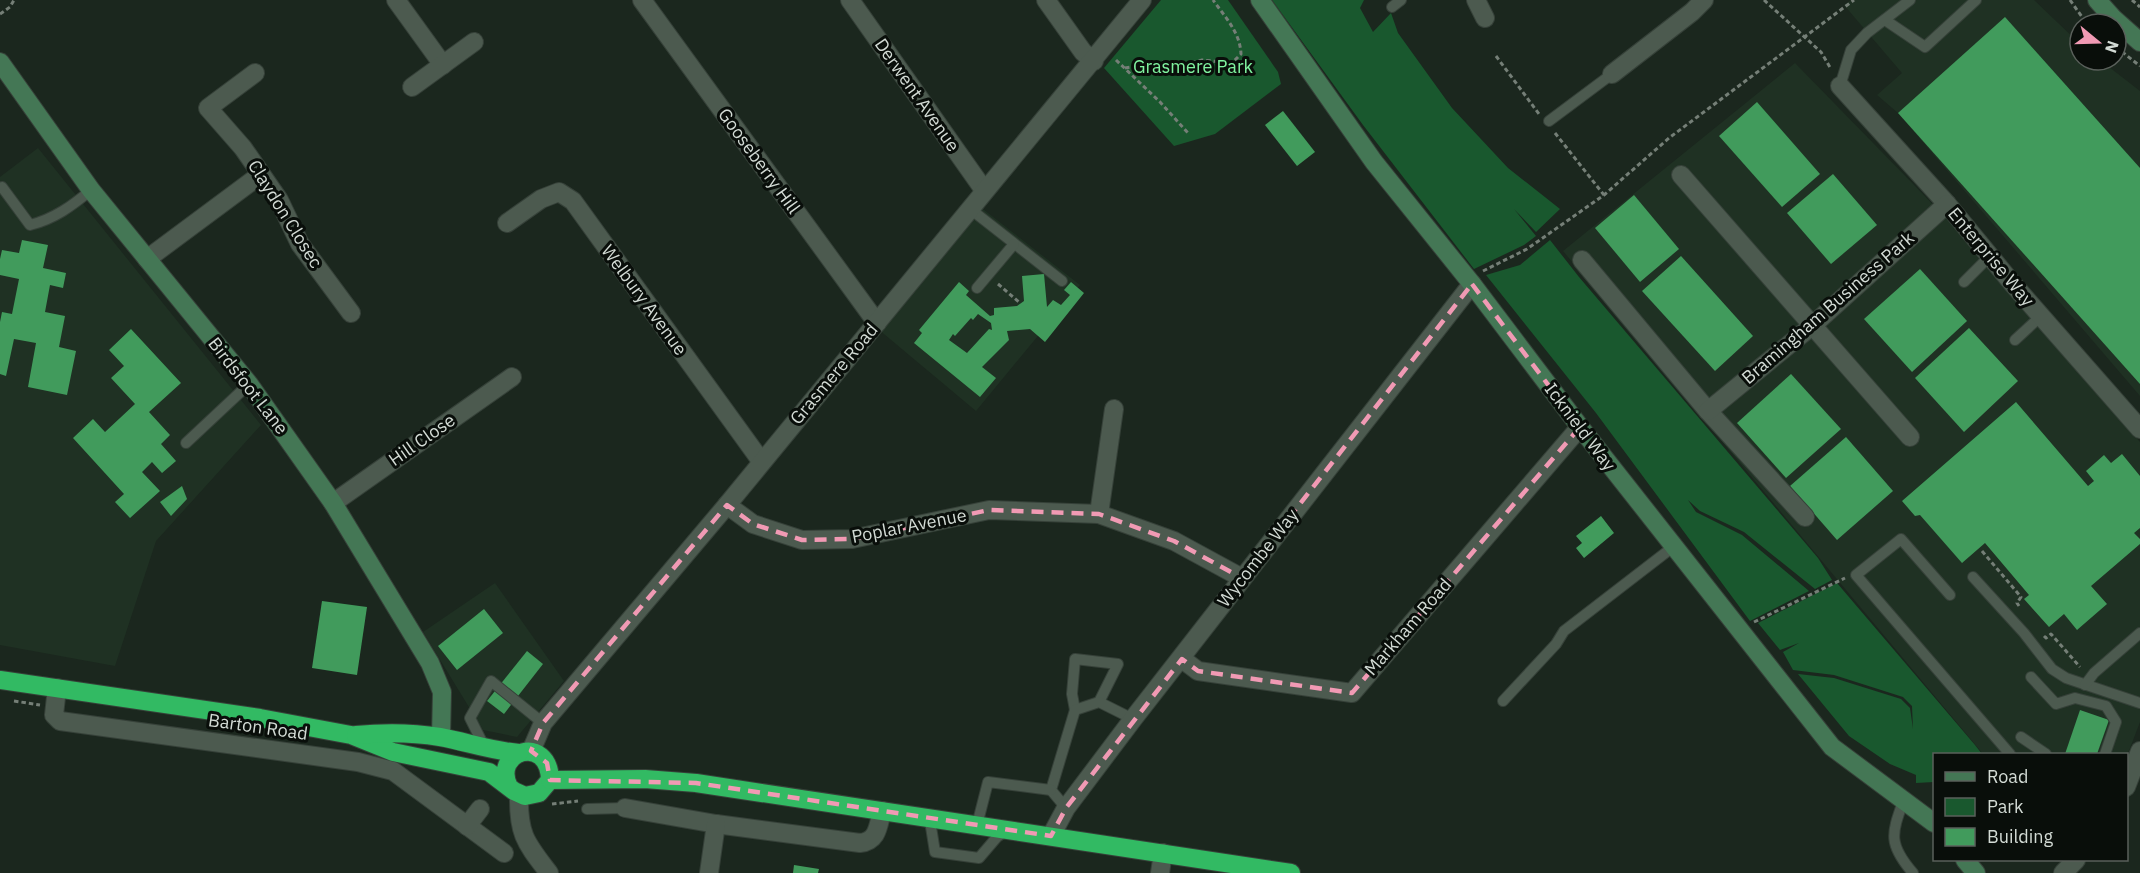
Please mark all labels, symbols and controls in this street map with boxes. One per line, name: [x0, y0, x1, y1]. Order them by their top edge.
north arrow: [2068, 12, 2128, 72]
street label: Derwent Avenue: [870, 34, 965, 156]
text: N: [2101, 38, 2124, 56]
park label: Grasmere Park: [1133, 55, 1254, 78]
street label: Gooseberry Hill: [713, 103, 806, 218]
street label: Claydon Closec: [243, 155, 328, 272]
street label: Enterprise Way: [1943, 202, 2039, 311]
street label: Bramingham Business Park: [1737, 226, 1919, 389]
street label: Welbury Avenue: [597, 240, 692, 360]
street label: Grasmere Road: [785, 318, 883, 429]
street label: Birdsfoot Lane: [203, 332, 294, 439]
street label: Icknield Way: [1540, 378, 1621, 475]
street label: Hill Close: [384, 408, 460, 471]
street label: Poplar Avenue: [850, 503, 968, 548]
street label: Wycombe Way: [1212, 504, 1303, 612]
street label: Markham Road: [1359, 573, 1456, 680]
street label: Barton Road: [207, 708, 309, 745]
legend: [1933, 753, 2128, 861]
text: Road: [1987, 765, 2028, 788]
text: Park: [1987, 795, 2024, 818]
text: Building: [1987, 825, 2054, 848]

